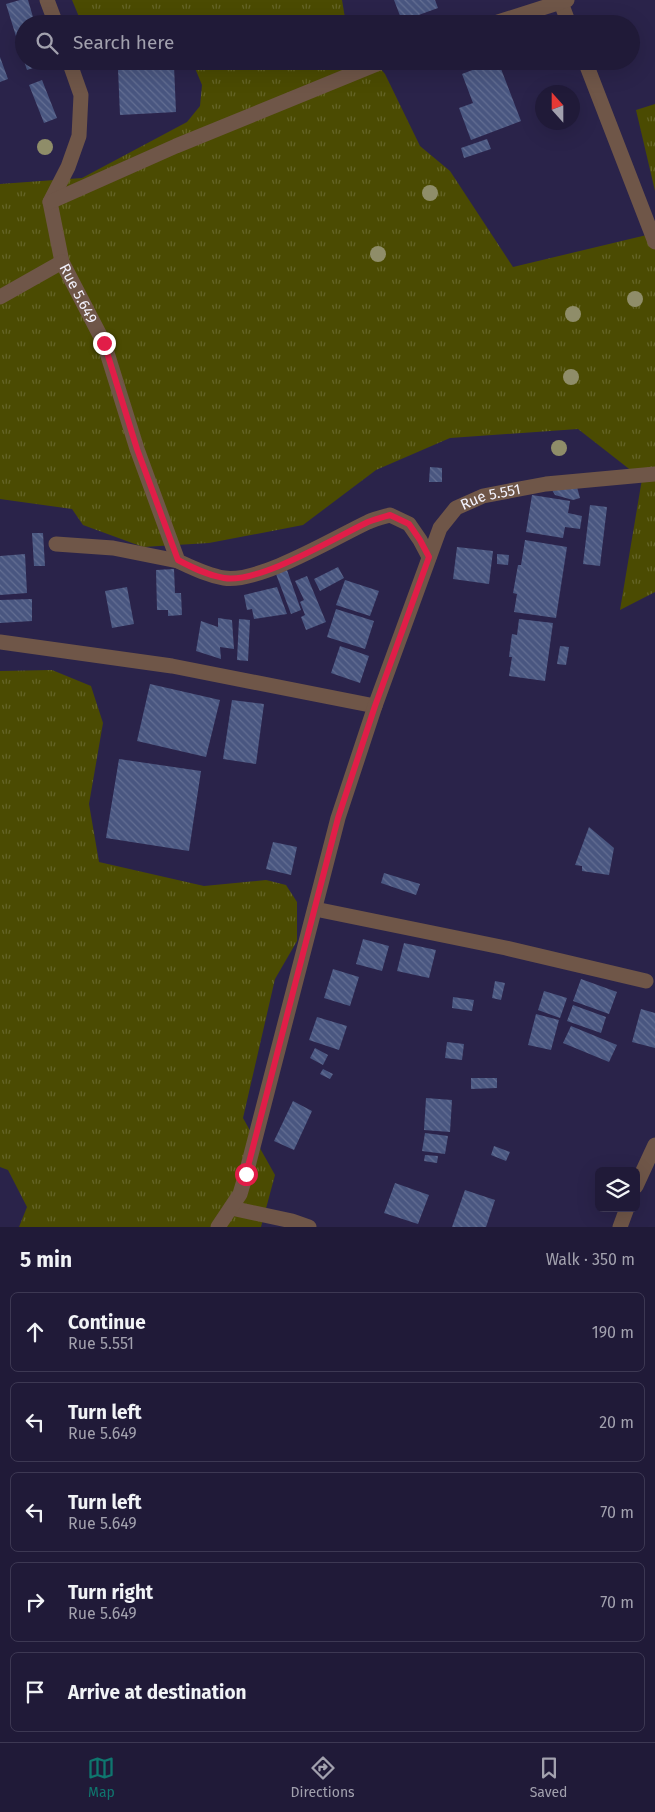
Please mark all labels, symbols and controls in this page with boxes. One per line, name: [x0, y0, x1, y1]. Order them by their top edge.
search box: [15, 15, 640, 70]
icon: search: [33, 29, 61, 57]
text: Search here: [73, 31, 174, 54]
north arrow: [535, 85, 580, 130]
street label: Rue 5.649: [55, 261, 101, 326]
route end: [93, 332, 116, 355]
street label: Rue 5.551: [458, 480, 522, 514]
route start: [235, 1163, 258, 1186]
map controls: [595, 1167, 640, 1212]
button: layers: [595, 1167, 640, 1212]
text: 5 min: [20, 1247, 72, 1273]
text: Walk · 350 m: [546, 1250, 635, 1269]
text: Continue: [68, 1311, 146, 1334]
icon: ahead: [21, 1318, 49, 1346]
text: 190 m: [592, 1323, 634, 1342]
text: Rue 5.551: [68, 1334, 134, 1353]
text: Turn left: [68, 1401, 142, 1424]
icon: left: [21, 1408, 49, 1436]
text: 20 m: [599, 1413, 634, 1432]
text: Rue 5.649: [68, 1424, 137, 1443]
text: Turn left: [68, 1491, 142, 1514]
icon: left: [21, 1498, 49, 1526]
text: 70 m: [600, 1503, 634, 1522]
text: Rue 5.649: [68, 1514, 137, 1533]
text: Turn right: [68, 1581, 153, 1604]
icon: right: [21, 1588, 49, 1616]
text: 70 m: [600, 1593, 634, 1612]
text: Rue 5.649: [68, 1604, 137, 1623]
icon: arrive: [21, 1678, 49, 1706]
text: Arrive at destination: [68, 1681, 247, 1704]
tab: Map: [87, 1754, 115, 1801]
tab: Directions: [290, 1754, 355, 1801]
tab: Saved: [530, 1754, 568, 1801]

